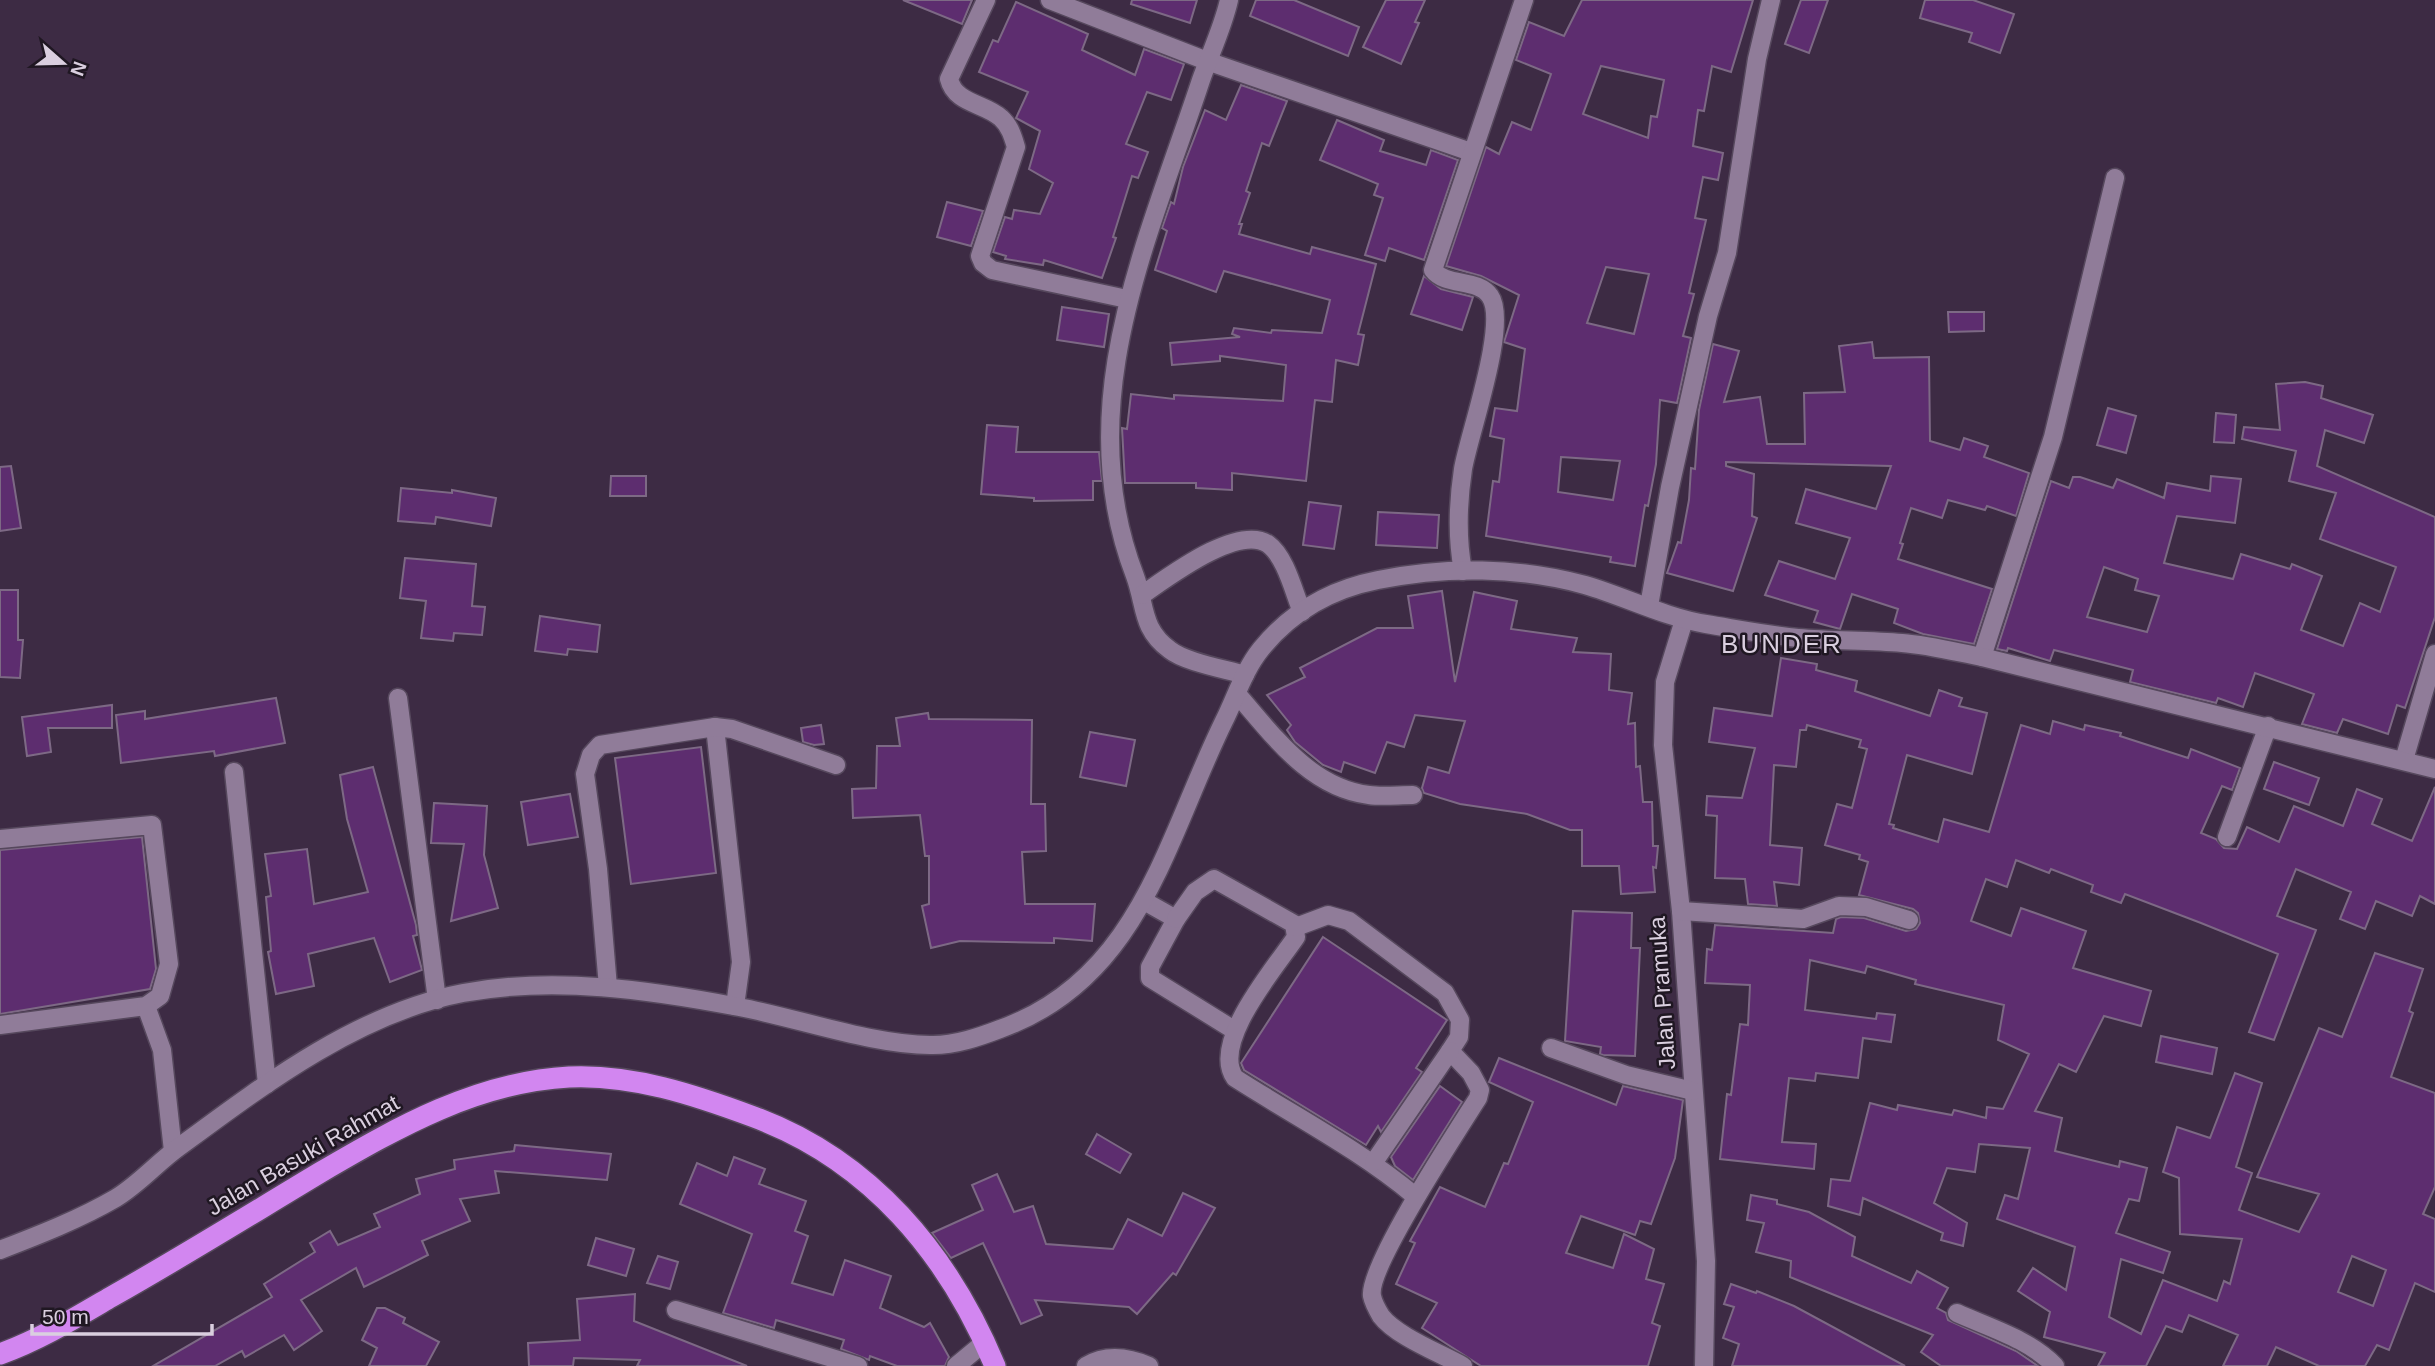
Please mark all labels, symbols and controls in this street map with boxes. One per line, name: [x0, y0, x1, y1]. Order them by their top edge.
north arrow: [28, 28, 98, 98]
text: N: [66, 59, 91, 79]
district label: BUNDER: [1721, 629, 1843, 659]
street label: Jalan Pramuka: [1644, 915, 1680, 1070]
street label: Jalan Basuki Rahmat: [202, 1089, 404, 1221]
scale bar: [32, 1292, 212, 1336]
text: 50 m: [42, 1305, 89, 1328]

